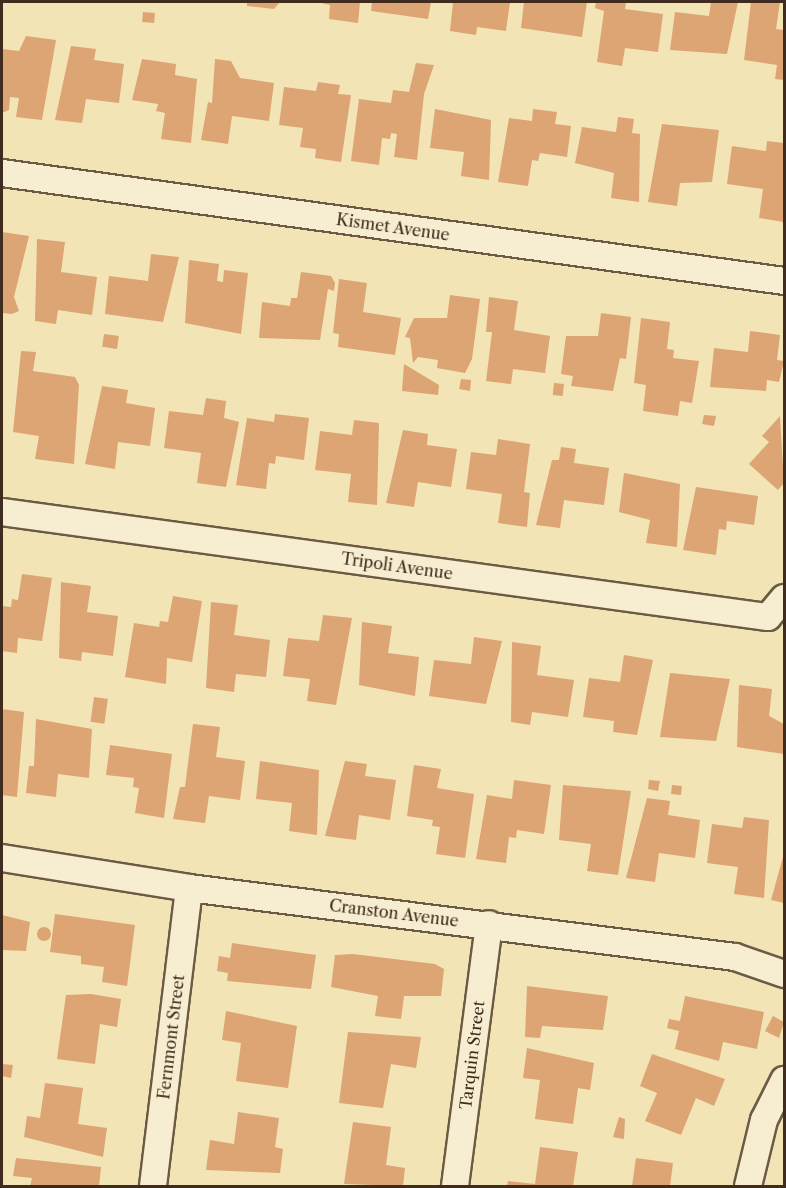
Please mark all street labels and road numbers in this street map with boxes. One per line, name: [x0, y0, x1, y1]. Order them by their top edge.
street label: Kismet Avenue: [335, 209, 451, 245]
street label: Tripoli Avenue: [340, 549, 454, 583]
street label: Cranston Avenue: [328, 895, 460, 931]
street label: Fernmont Street: [154, 974, 188, 1100]
street label: Tarquin Street: [456, 1000, 488, 1110]

